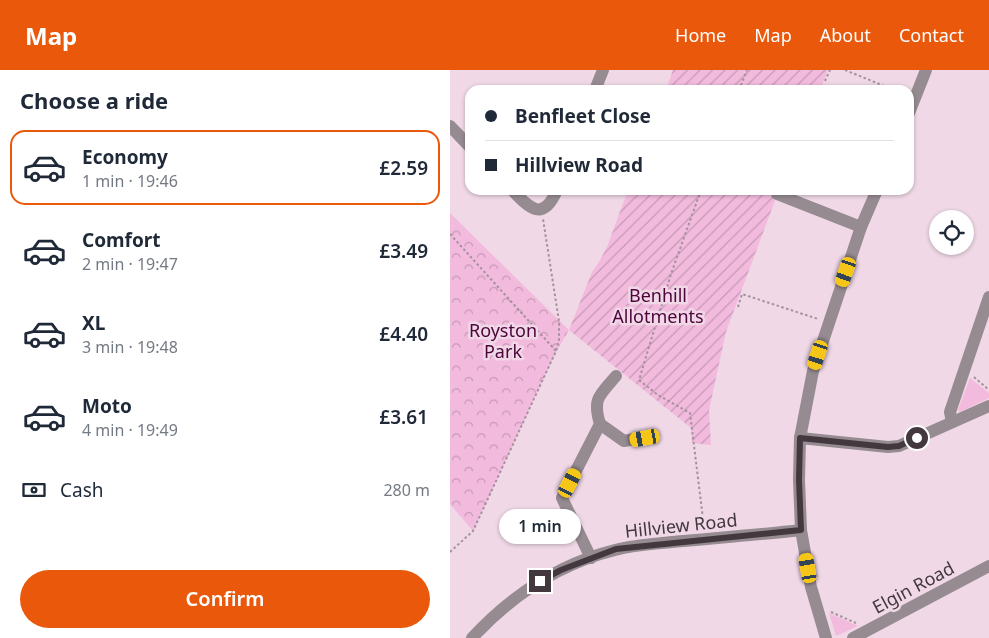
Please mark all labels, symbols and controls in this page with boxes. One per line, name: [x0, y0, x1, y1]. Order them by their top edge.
text: Map: [25, 19, 77, 52]
text: Home: [675, 23, 726, 47]
text: Map: [754, 23, 792, 47]
text: About: [820, 23, 871, 47]
text: Contact: [899, 23, 964, 47]
text: Choose a ride: [20, 85, 168, 115]
text: Benfleet Close: [515, 103, 651, 129]
text: Economy: [82, 144, 168, 170]
icon: car: [22, 145, 67, 190]
text: Hillview Road: [515, 152, 643, 178]
text: £2.59: [379, 155, 428, 181]
text: 1 min · 19:46: [82, 170, 178, 192]
map controls: [929, 210, 974, 255]
button: locate: [929, 210, 974, 255]
text: Comfort: [82, 227, 161, 253]
icon: car: [22, 228, 67, 273]
text: £3.49: [379, 238, 428, 264]
text: 2 min · 19:47: [82, 253, 178, 275]
car: [834, 255, 857, 289]
park label: Benhill Allotments: [612, 283, 704, 328]
text: XL: [82, 310, 105, 336]
icon: car: [22, 311, 67, 356]
park label: Royston Park: [469, 318, 537, 363]
text: £4.40: [379, 321, 428, 347]
text: 3 min · 19:48: [82, 336, 178, 358]
car: [806, 338, 829, 372]
text: Moto: [82, 393, 132, 419]
icon: car: [22, 394, 67, 439]
text: £3.61: [379, 404, 428, 430]
text: 4 min · 19:49: [82, 419, 178, 441]
route start: [906, 427, 928, 449]
car: [628, 428, 661, 448]
car: [556, 466, 583, 500]
icon: cash: [20, 476, 48, 504]
text: Cash: [60, 477, 104, 503]
text: 280 m: [383, 479, 430, 501]
street label: Hillview Road: [624, 507, 738, 543]
callout: 1 min: [499, 508, 581, 544]
text: 1 min: [518, 515, 562, 537]
car: [798, 552, 817, 584]
street label: Elgin Road: [868, 555, 958, 619]
button: Confirm: [20, 570, 430, 628]
route end: [529, 570, 551, 592]

